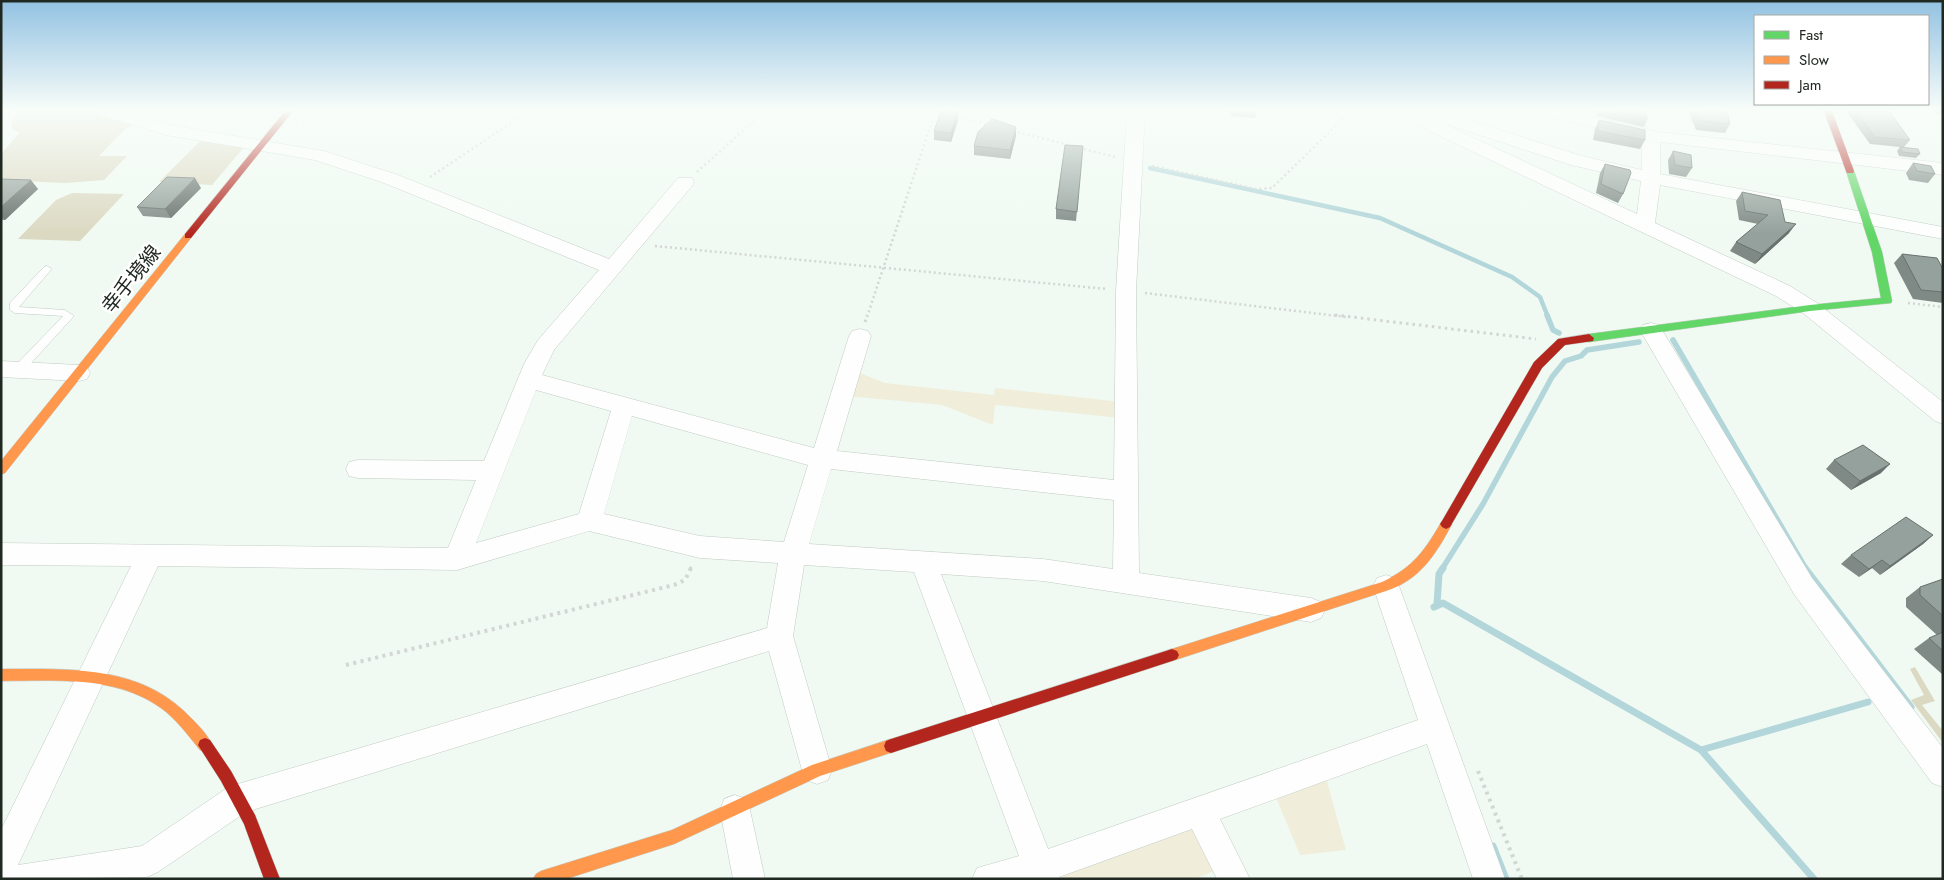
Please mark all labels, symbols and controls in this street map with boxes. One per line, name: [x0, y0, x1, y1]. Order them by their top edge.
legend: [1754, 15, 1929, 105]
text: Fast: [1799, 24, 1823, 46]
text: Slow: [1799, 49, 1830, 71]
text: Jam: [1797, 74, 1822, 96]
street label: 幸手境線: [95, 239, 168, 320]

